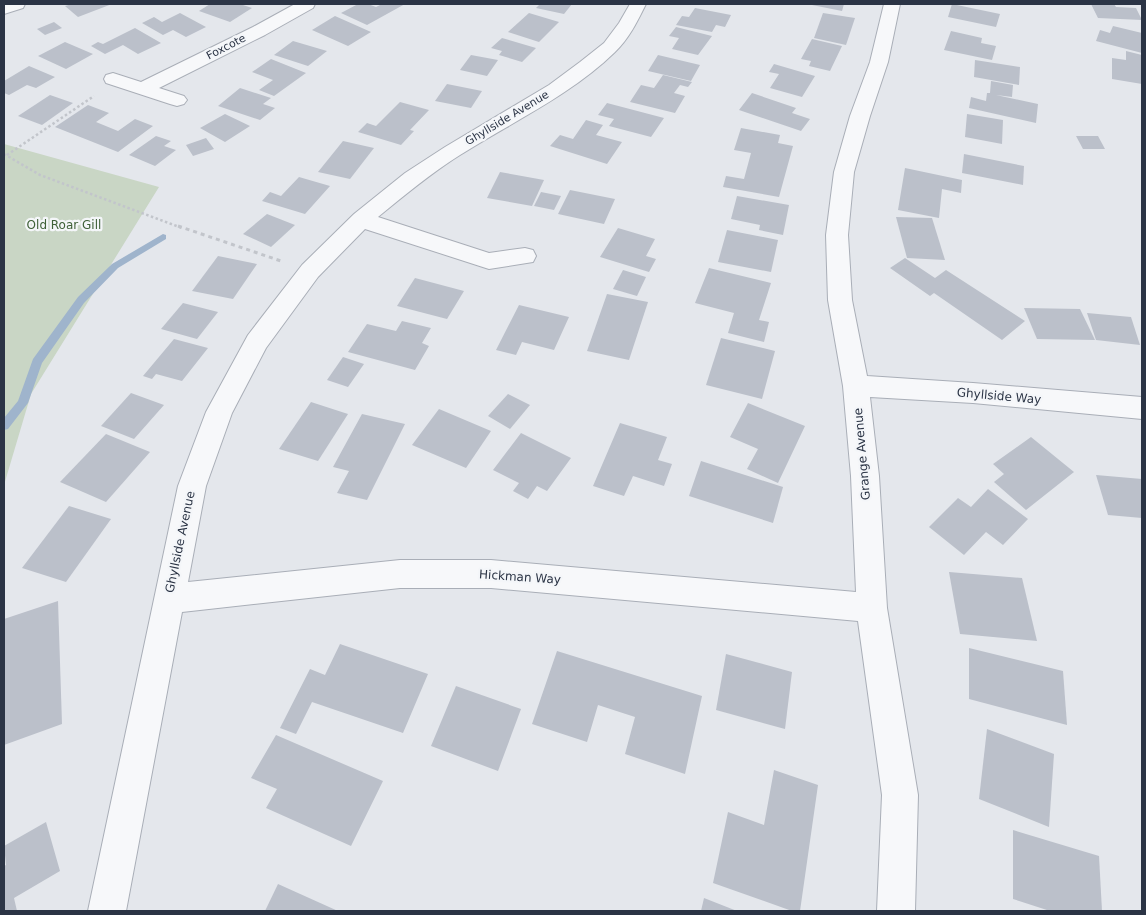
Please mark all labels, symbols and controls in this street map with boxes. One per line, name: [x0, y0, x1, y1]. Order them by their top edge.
street label: Foxcote: [204, 31, 248, 62]
street label: Ghyllside Avenue: [463, 88, 551, 148]
park label: Old Roar Gill: [27, 218, 101, 232]
street label: Ghyllside Way: [956, 385, 1042, 407]
street label: Grange Avenue: [851, 407, 873, 501]
street label: Ghyllside Avenue: [162, 490, 198, 594]
street label: Hickman Way: [479, 567, 561, 587]

